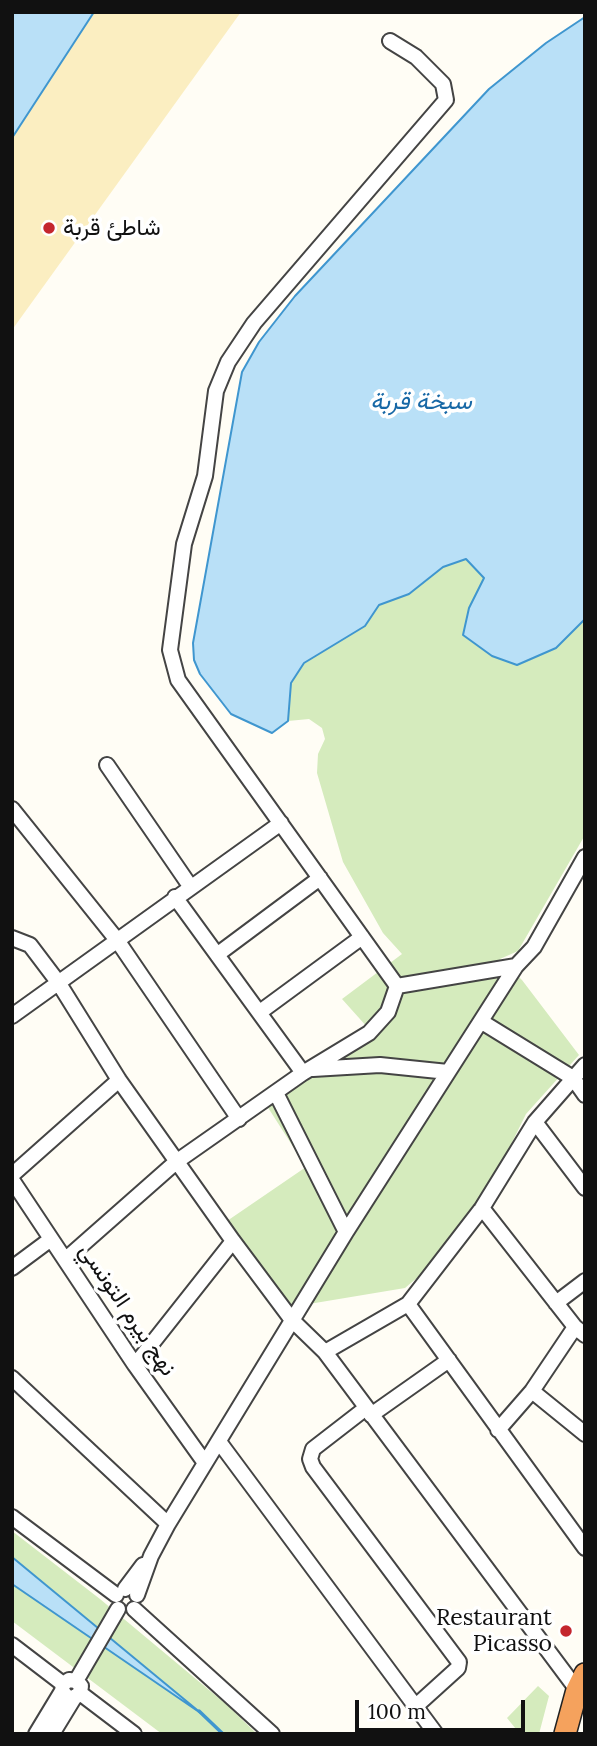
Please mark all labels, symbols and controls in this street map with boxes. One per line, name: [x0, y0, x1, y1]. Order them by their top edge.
place label: شاطئ قربة: [63, 214, 161, 242]
marker: شاطئ قربة: [41, 220, 57, 236]
water label: سبخة قربة: [370, 388, 472, 416]
street label: نهج بيرم التونسي: [73, 1238, 181, 1382]
place label: Restaurant Picasso: [436, 1604, 552, 1658]
marker: Restaurant Picasso: [558, 1623, 574, 1639]
scale bar: [359, 1686, 529, 1730]
text: 100 m: [368, 1698, 426, 1725]

